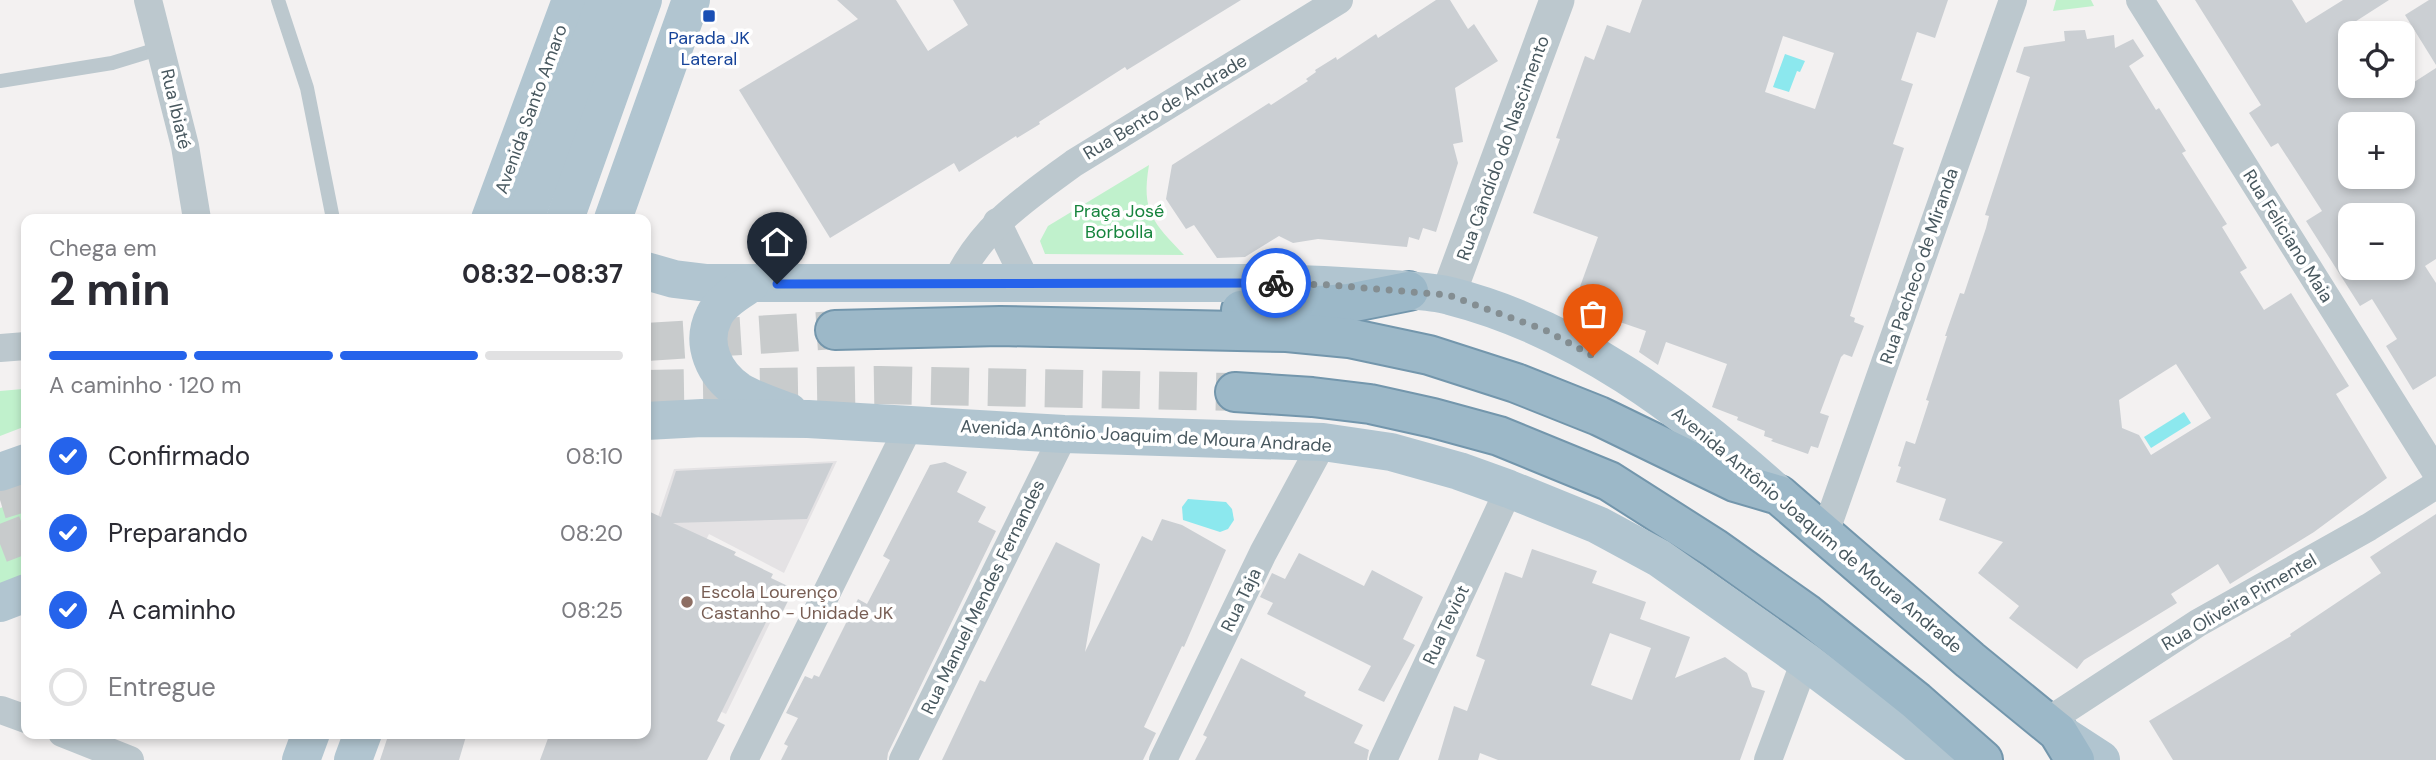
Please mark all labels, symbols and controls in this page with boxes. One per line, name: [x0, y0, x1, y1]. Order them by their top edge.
marker: Parada JK Lateral: [701, 8, 717, 24]
street label: Avenida Santo Amaro: [489, 21, 573, 197]
map controls: [2338, 21, 2415, 280]
button: locate: [2338, 21, 2415, 98]
place label: Parada JK Lateral: [668, 26, 750, 71]
street label: Rua Cândido do Nascimento: [1451, 32, 1555, 264]
street label: Rua Bento de Andrade: [1079, 49, 1251, 165]
street label: Rua Ibiaté: [155, 66, 197, 152]
button: +: [2338, 112, 2415, 189]
street label: Rua Pacheco de Miranda: [1874, 165, 1964, 367]
street label: Rua Feliciano Maia: [2237, 165, 2339, 307]
park label: Praça José Borbolla: [1074, 199, 1164, 244]
button: −: [2338, 203, 2415, 280]
pin: [747, 212, 807, 284]
icon: home: [758, 223, 796, 261]
text: Chega em: [49, 233, 157, 263]
courier: [1241, 248, 1311, 318]
text: 08:32–08:37: [462, 257, 623, 291]
text: 2 min: [49, 259, 171, 319]
icon: bike: [1257, 264, 1295, 302]
pin: [1563, 284, 1623, 356]
icon: bag: [1574, 295, 1612, 333]
text: A caminho · 120 m: [49, 370, 241, 400]
street label: Avenida Antônio Joaquim de Moura Andrade: [1667, 401, 1967, 659]
street label: Avenida Antônio Joaquim de Moura Andrade: [960, 414, 1332, 458]
icon: check: [49, 437, 87, 475]
text: Confirmado: [108, 439, 250, 473]
text: 08:10: [566, 441, 623, 471]
street label: Rua Manuel Mendes Fernandes: [916, 476, 1050, 718]
icon: check: [49, 514, 87, 552]
text: Preparando: [108, 516, 248, 550]
text: 08:20: [560, 518, 623, 548]
street label: Rua Oliveira Pimentel: [2157, 548, 2321, 656]
street label: Rua Taja: [1215, 564, 1267, 636]
place label: Escola Lourenço Castanho - Unidade JK: [701, 580, 894, 625]
street label: Rua Teviot: [1417, 581, 1475, 669]
icon: check: [49, 591, 87, 629]
text: A caminho: [108, 593, 236, 627]
marker: Escola Lourenço Castanho - Unidade JK: [679, 594, 695, 610]
text: 08:25: [561, 595, 623, 625]
text: Entregue: [108, 670, 216, 704]

